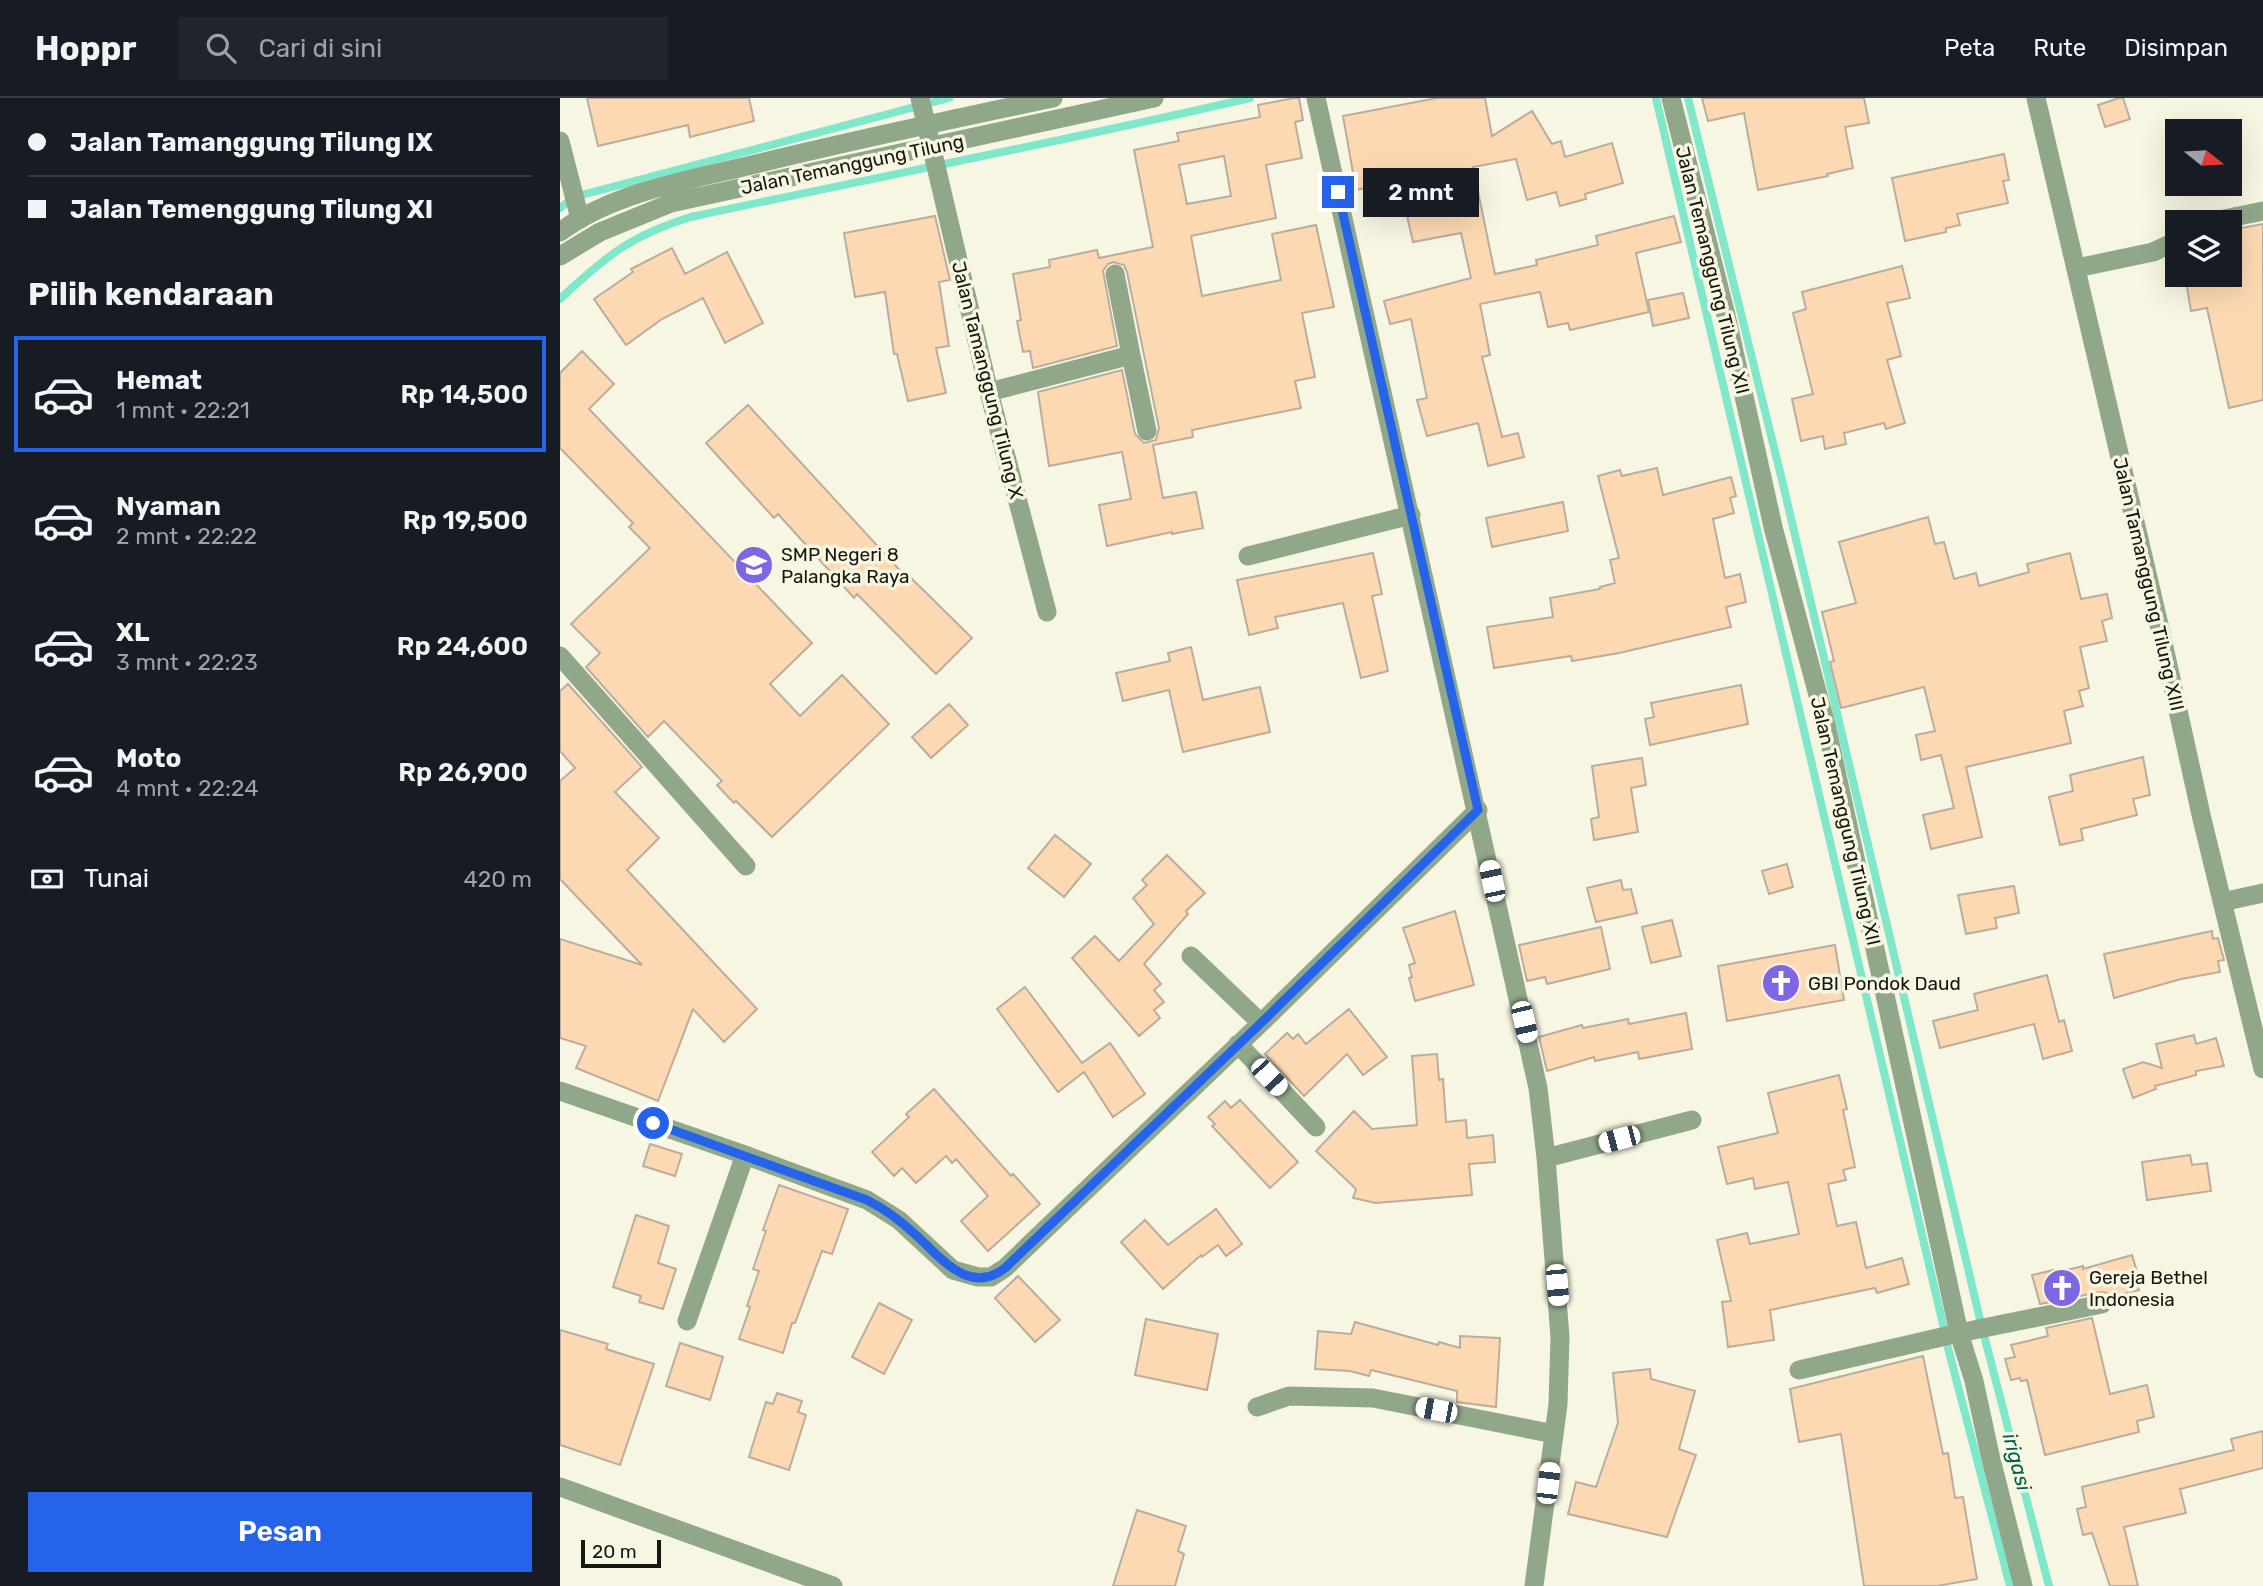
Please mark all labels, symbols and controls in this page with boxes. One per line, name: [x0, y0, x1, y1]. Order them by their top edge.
search box: [178, 17, 668, 80]
text: Hoppr: [35, 29, 136, 68]
icon: search: [202, 29, 240, 67]
text: Cari di sini: [258, 33, 382, 64]
text: Peta: [1944, 34, 1995, 62]
text: Rute: [2033, 34, 2086, 62]
text: Disimpan: [2124, 34, 2228, 62]
north arrow: [2165, 119, 2242, 196]
map controls: [2165, 119, 2242, 287]
text: Jalan Tamanggung Tilung IX: [70, 127, 433, 158]
street label: Jalan Temanggung Tilung: [738, 130, 966, 199]
street label: Jalan Temanggung Tilung XII: [1671, 144, 1754, 396]
callout: 2 mnt: [1362, 168, 1478, 217]
route end: [1322, 176, 1354, 208]
text: 2 mnt: [1388, 178, 1454, 206]
text: Jalan Temenggung Tilung XI: [70, 194, 433, 225]
button: layers: [2165, 210, 2242, 287]
street label: Jalan Tamanggung Tilung X: [947, 259, 1028, 501]
text: Pilih kendaraan: [28, 275, 274, 313]
icon: car: [32, 363, 95, 426]
text: Hemat: [116, 365, 202, 396]
text: Rp 14,500: [401, 379, 528, 410]
text: 1 mnt · 22:21: [116, 396, 250, 424]
street label: Jalan Tamanggung Tilung XIII: [2108, 455, 2189, 713]
icon: car: [32, 489, 95, 552]
text: Nyaman: [116, 491, 221, 522]
text: Rp 19,500: [403, 505, 528, 536]
text: 2 mnt · 22:22: [116, 522, 257, 550]
place label: SMP Negeri 8 Palangka Raya: [781, 543, 910, 588]
school or university icon: SMP Negeri 8 Palangka Raya: [733, 544, 775, 586]
icon: car: [32, 615, 95, 678]
text: XL: [116, 617, 149, 648]
text: Rp 24,600: [397, 631, 528, 662]
text: 3 mnt · 22:23: [116, 648, 258, 676]
street label: Jalan Temanggung Tilung XII: [1806, 694, 1885, 948]
icon: car: [32, 741, 95, 804]
text: Moto: [116, 743, 181, 774]
text: Rp 26,900: [398, 757, 528, 788]
text: 4 mnt · 22:24: [116, 774, 258, 802]
car: [1478, 858, 1507, 904]
icon: cash: [28, 860, 66, 898]
text: Tunai: [84, 863, 149, 894]
text: 420 m: [464, 865, 532, 893]
church icon: GBI Pondok Daud: [1760, 962, 1802, 1004]
place label: GBI Pondok Daud: [1808, 972, 1961, 995]
car: [1510, 999, 1539, 1045]
car: [1247, 1054, 1292, 1100]
route start: [637, 1107, 669, 1139]
car: [1596, 1123, 1643, 1155]
car: [1545, 1263, 1570, 1307]
place label: Gereja Bethel Indonesia: [2089, 1266, 2208, 1311]
church icon: Gereja Bethel Indonesia: [2041, 1267, 2083, 1309]
car: [1414, 1396, 1459, 1424]
water label: irigasi: [1998, 1430, 2037, 1494]
car: [1536, 1461, 1561, 1505]
button: Pesan: [28, 1492, 532, 1572]
scale bar: [581, 1537, 662, 1569]
text: 20 m: [592, 1540, 637, 1563]

